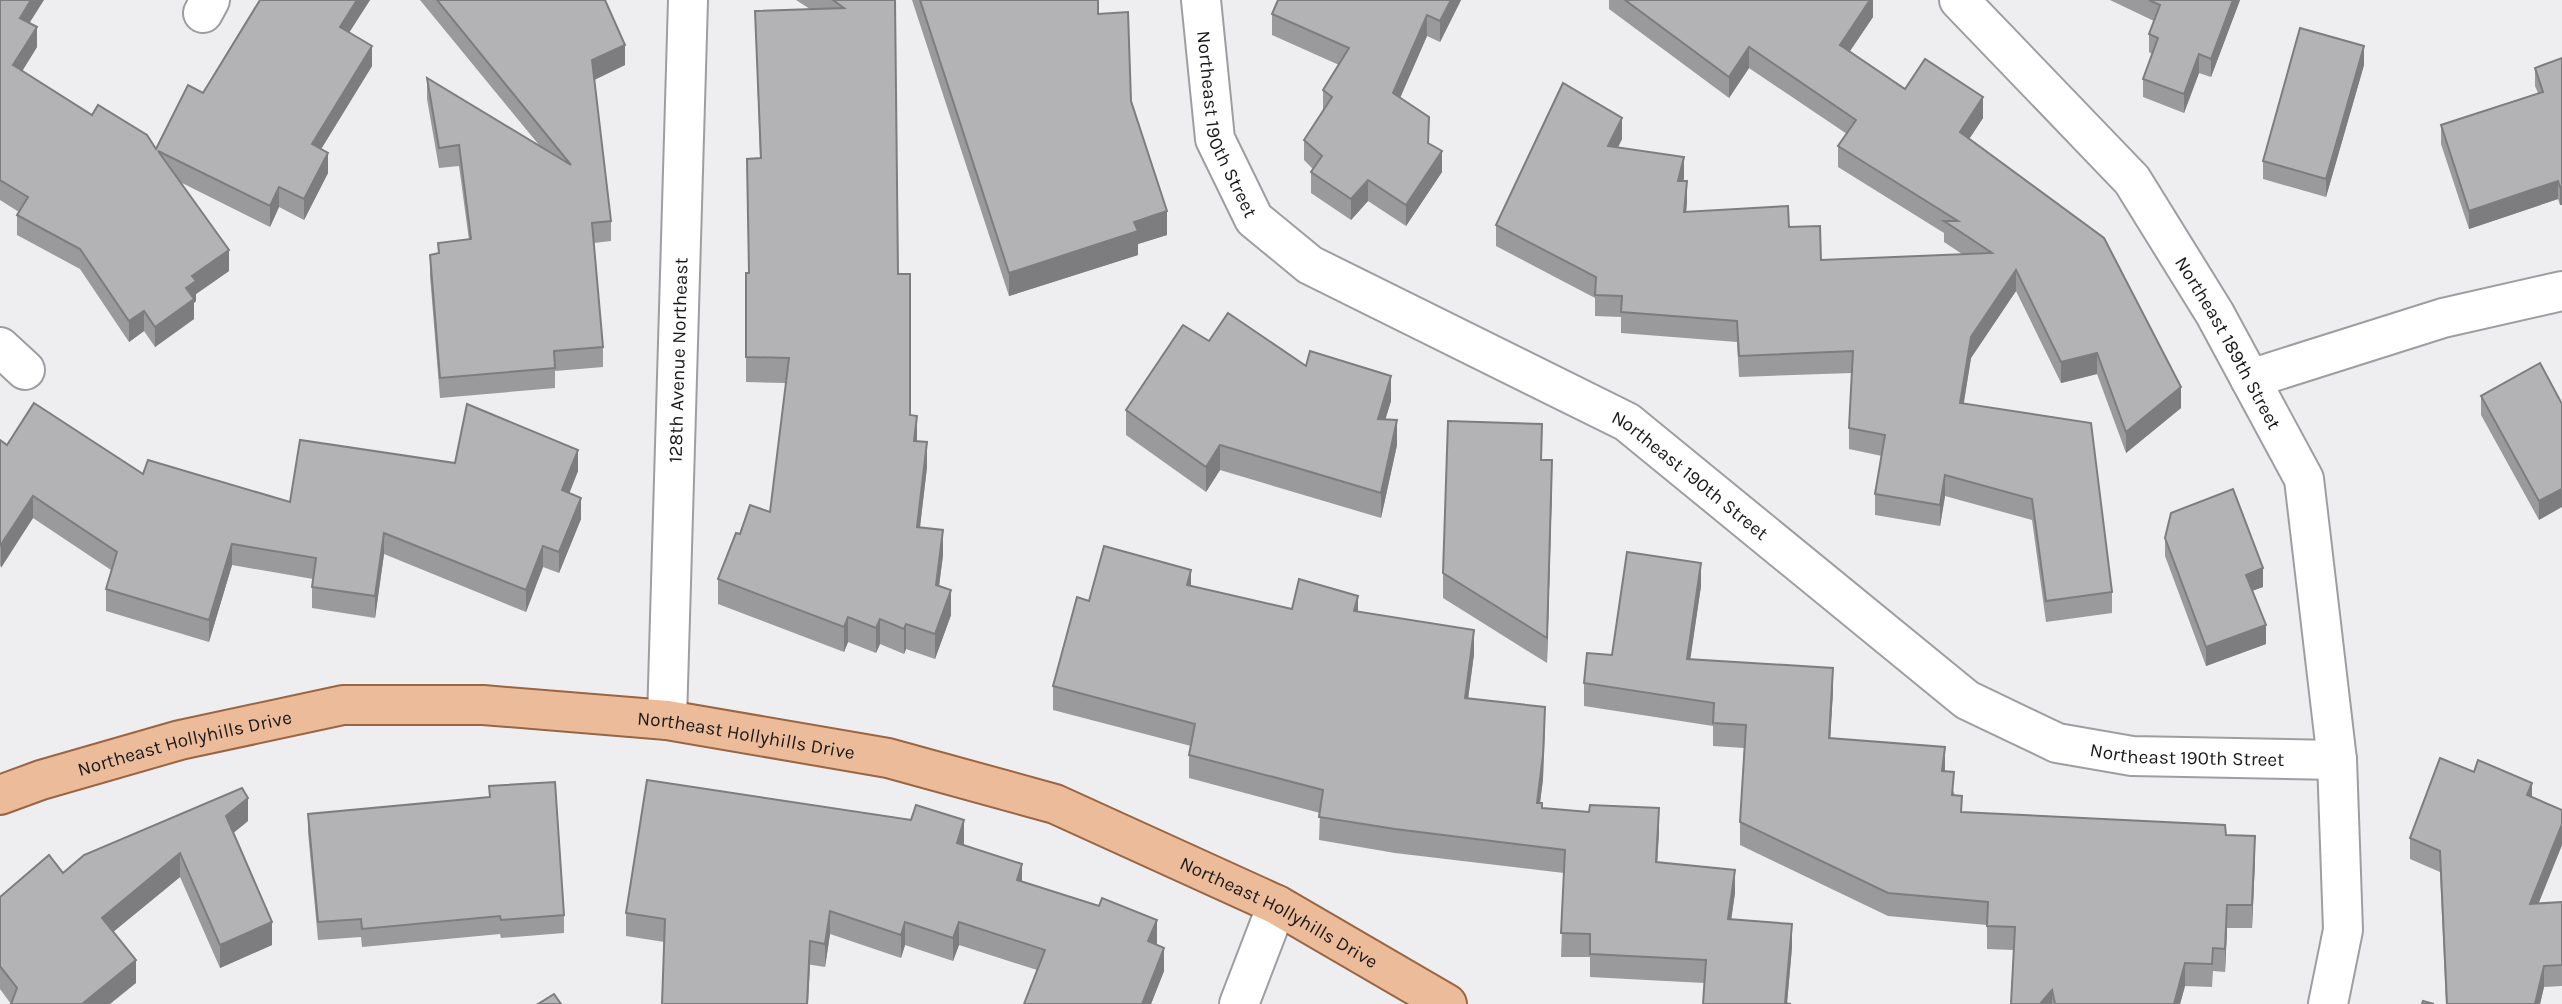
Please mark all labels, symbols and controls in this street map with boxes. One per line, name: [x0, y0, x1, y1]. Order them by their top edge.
street label: Northeast 190th Street: [1192, 29, 1262, 221]
street label: Northeast 189th Street: [2170, 253, 2285, 433]
street label: 128th Avenue Northeast: [665, 257, 692, 463]
street label: Northeast 190th Street: [1608, 406, 1772, 545]
street label: Northeast Hollyhills Drive: [75, 706, 294, 781]
street label: Northeast Hollyhills Drive: [636, 708, 856, 764]
street label: Northeast 190th Street: [2088, 739, 2285, 771]
street label: Northeast Hollyhills Drive: [1176, 852, 1381, 973]

